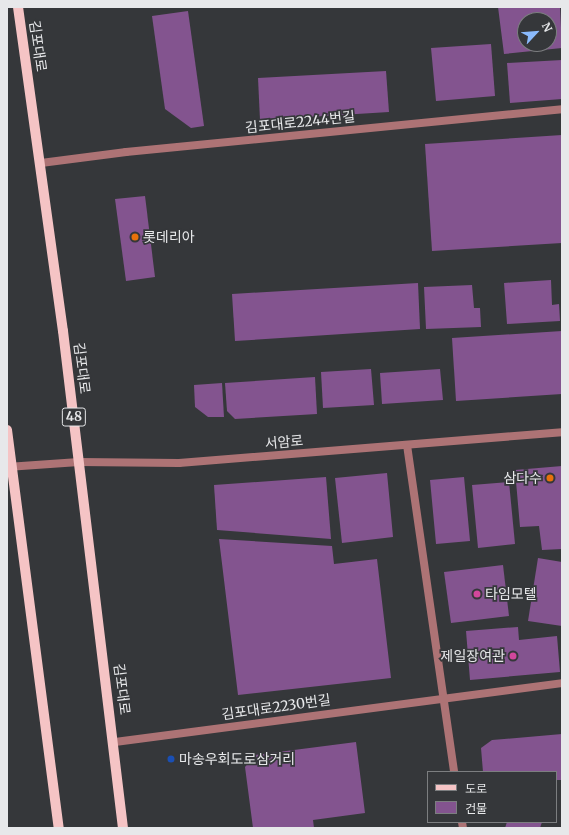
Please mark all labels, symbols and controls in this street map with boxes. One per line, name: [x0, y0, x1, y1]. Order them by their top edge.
north arrow: [517, 12, 557, 52]
street label: 김포대로: [26, 19, 50, 73]
text: N: [539, 20, 555, 34]
street label: 김포대로2244번길: [244, 108, 356, 136]
place label: 롯데리아: [143, 229, 195, 245]
marker: 롯데리아: [130, 232, 140, 242]
street label: 김포대로: [71, 341, 93, 395]
road number: 48: [61, 406, 87, 428]
street label: 서암로: [264, 432, 304, 452]
place label: 삼다수: [503, 470, 542, 486]
marker: 삼다수: [545, 473, 555, 483]
place label: 타임모텔: [485, 586, 537, 602]
marker: 타임모텔: [472, 589, 482, 599]
place label: 제일장여관: [441, 648, 505, 664]
marker: 제일장여관: [508, 651, 518, 661]
street label: 김포대로: [111, 662, 133, 716]
street label: 김포대로2230번길: [220, 691, 332, 723]
place label: 마송우회도로삼거리: [179, 751, 295, 767]
marker: 마송우회도로삼거리: [166, 754, 176, 764]
legend: [427, 771, 557, 823]
text: 도로: [465, 781, 487, 796]
text: 건물: [465, 801, 487, 816]

